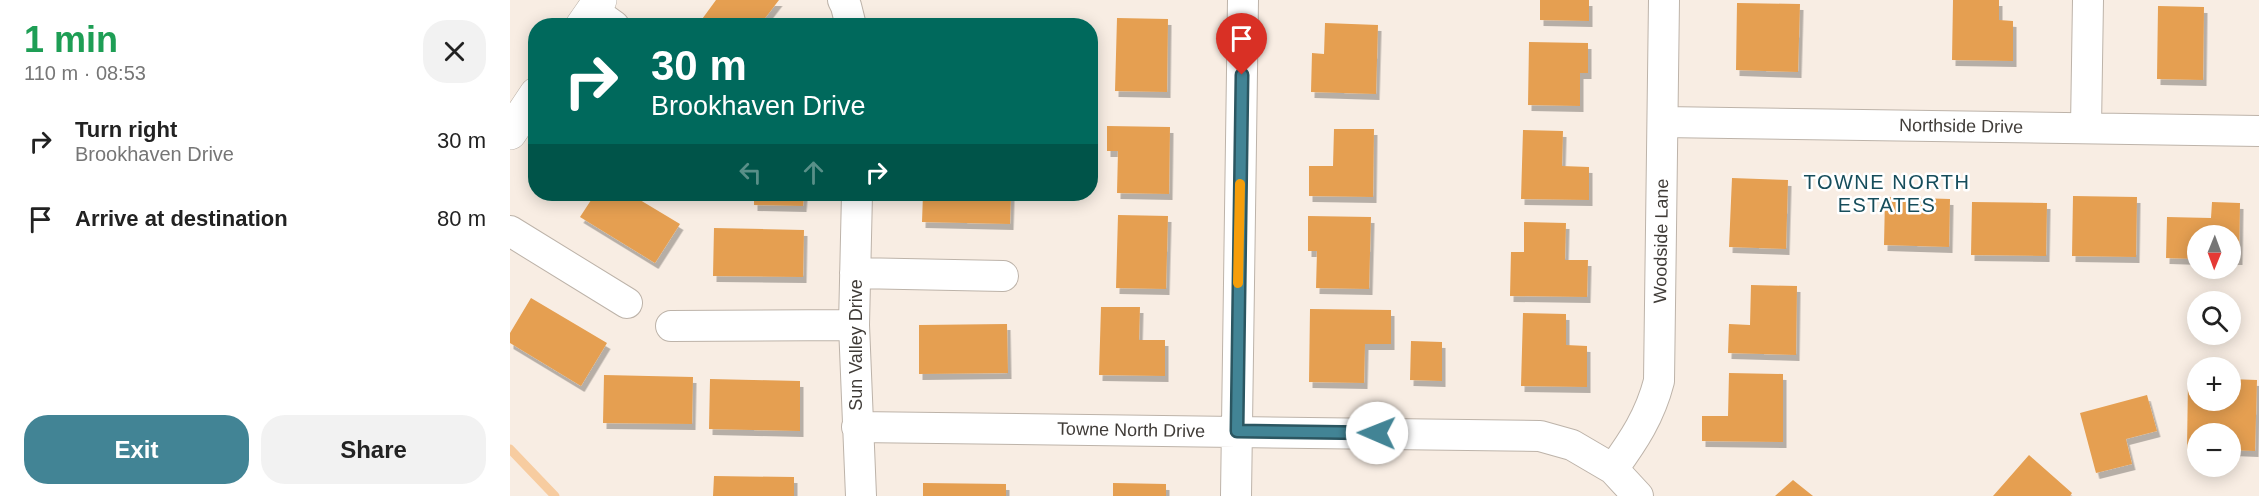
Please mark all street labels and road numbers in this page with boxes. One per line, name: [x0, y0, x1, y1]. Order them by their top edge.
street label: Northside Drive: [1899, 115, 2023, 137]
street label: Woodside Lane: [1650, 178, 1672, 304]
street label: Sun Valley Drive: [846, 279, 866, 411]
street label: Towne North Drive: [1057, 419, 1205, 441]

